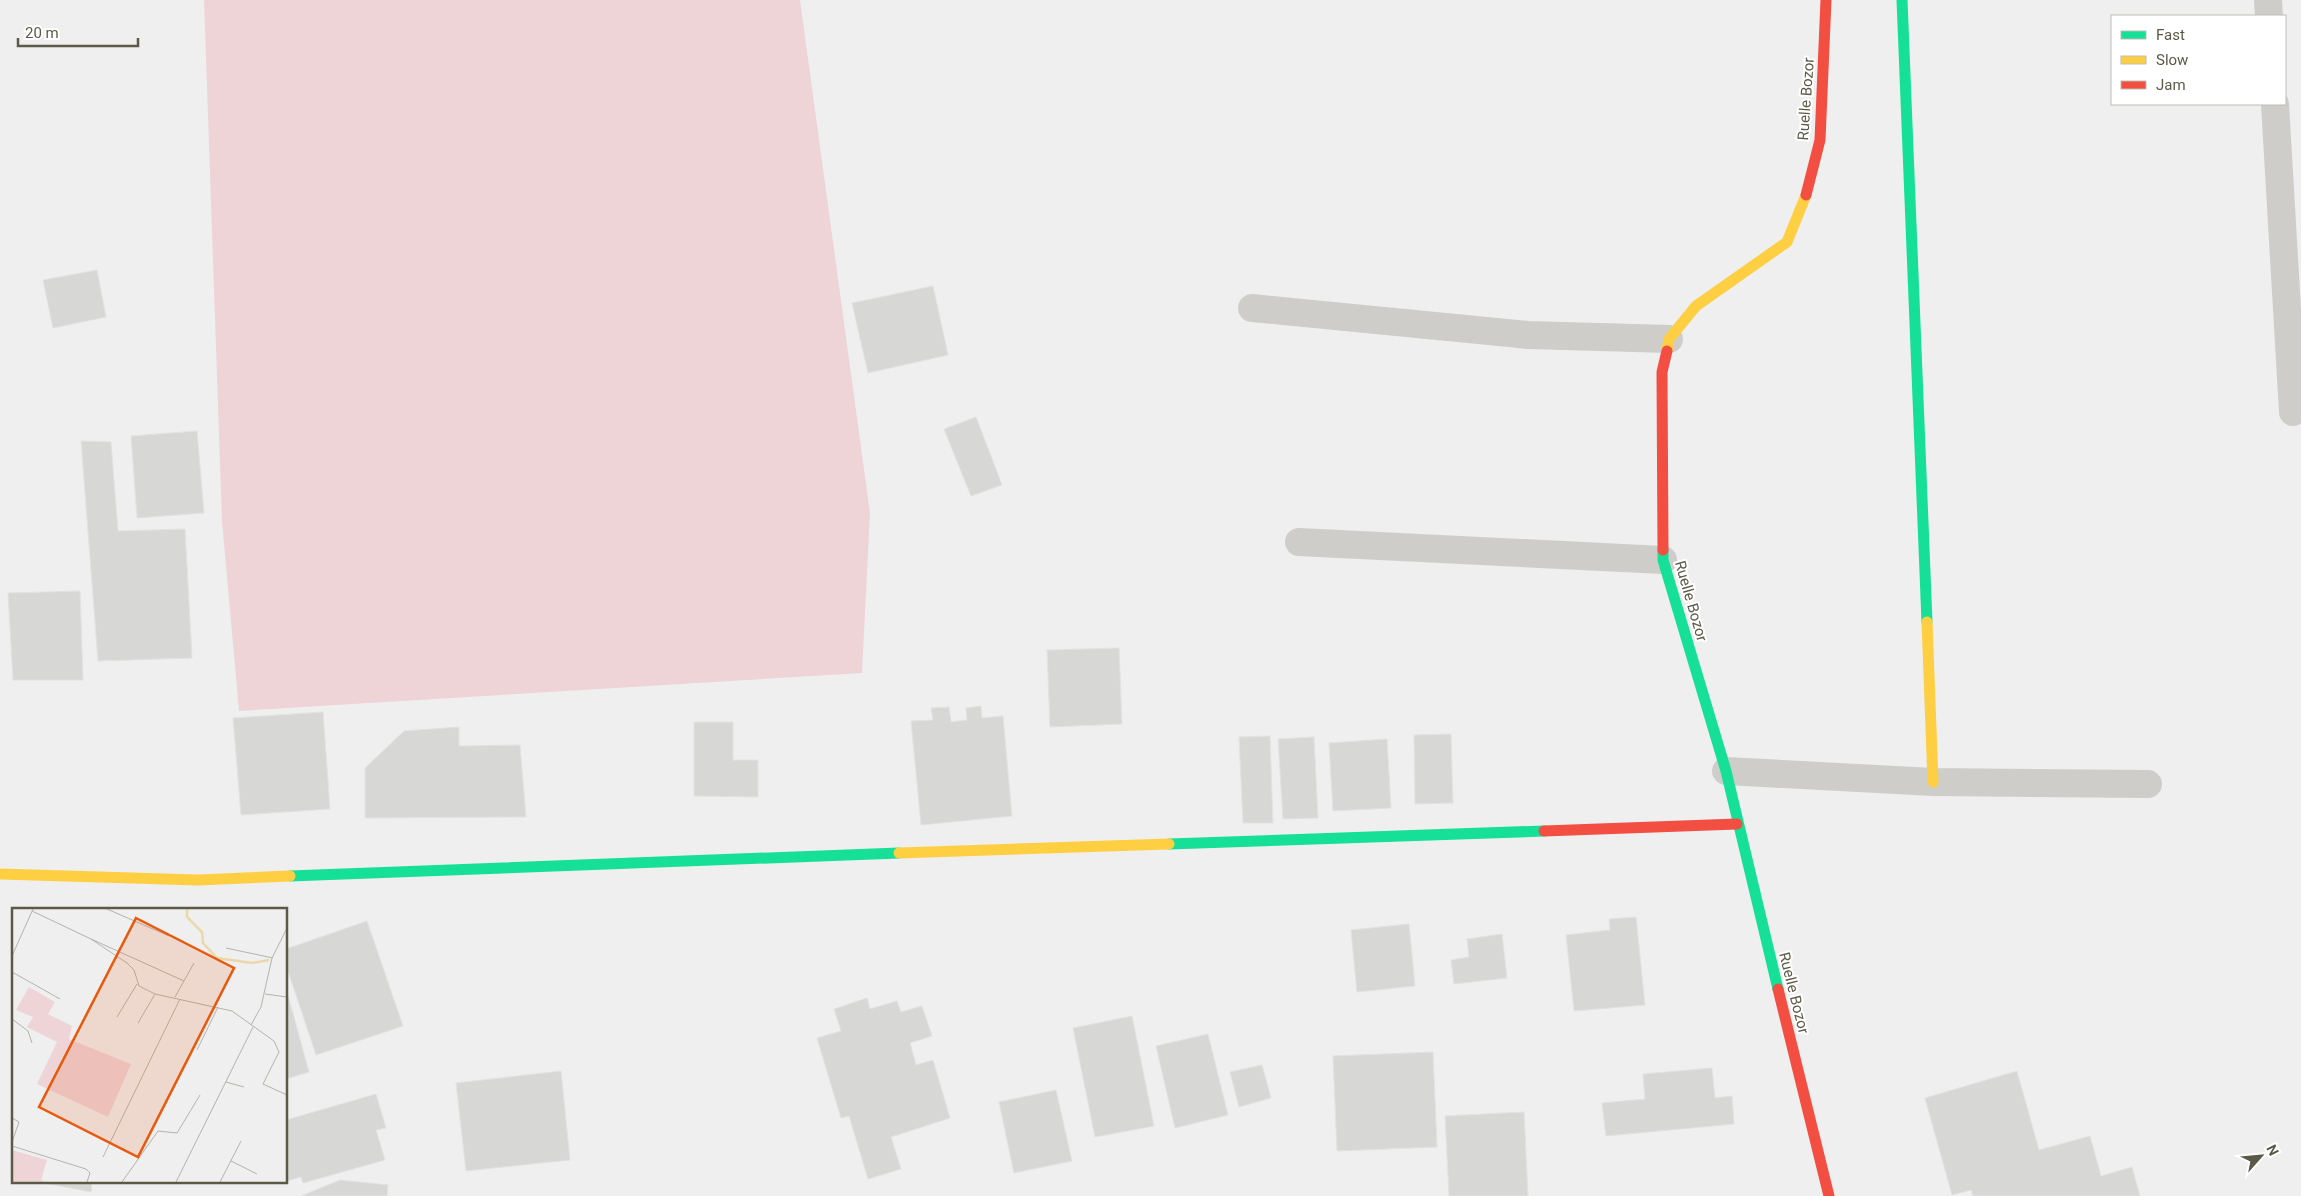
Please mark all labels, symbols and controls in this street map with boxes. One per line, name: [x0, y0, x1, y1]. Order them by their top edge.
scale bar: [18, 15, 138, 47]
legend: [2111, 15, 2286, 105]
text: 20 m: [25, 24, 59, 42]
text: Fast: [2156, 26, 2185, 44]
text: Slow: [2156, 51, 2188, 69]
street label: Ruelle Bozor: [1794, 57, 1818, 141]
text: Jam: [2156, 76, 2186, 94]
street label: Ruelle Bozor: [1671, 559, 1711, 643]
inset map: [12, 908, 288, 1184]
street label: Ruelle Bozor: [1775, 950, 1813, 1036]
north arrow: [2236, 1131, 2286, 1181]
text: N: [2263, 1142, 2282, 1158]

